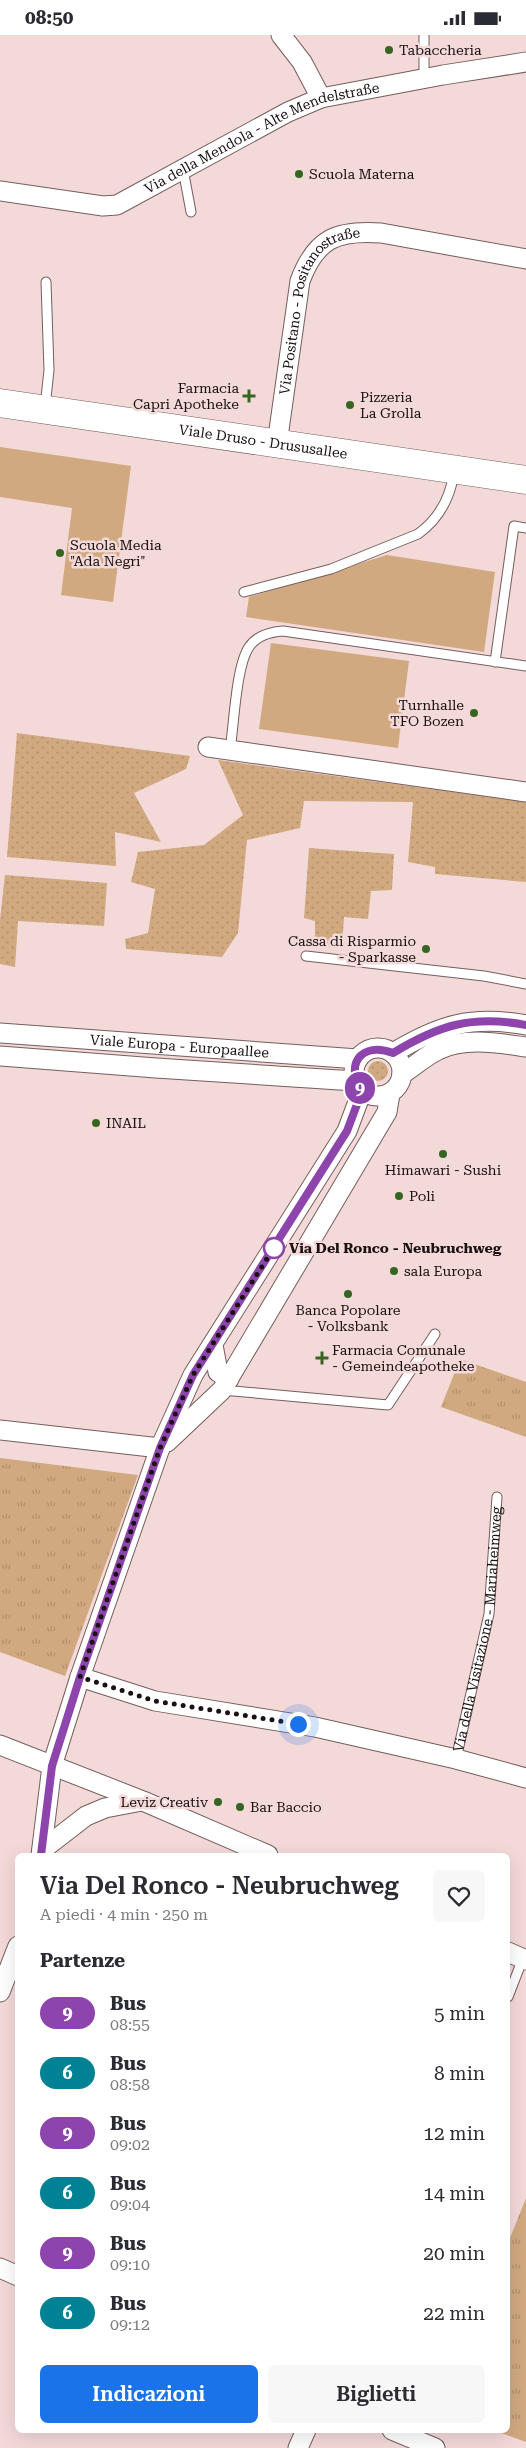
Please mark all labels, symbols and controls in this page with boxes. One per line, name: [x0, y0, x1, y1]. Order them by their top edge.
text: 08:50: [25, 6, 74, 29]
place label: Tabaccheria: [399, 42, 482, 58]
marker: Tabaccheria: [383, 44, 395, 56]
street label: Via della Mendola - Alte Mendelstraße: [141, 79, 381, 197]
place label: Scuola Materna: [309, 166, 415, 182]
marker: Scuola Materna: [293, 168, 305, 180]
street label: Via Positano - Positanostraße: [276, 224, 361, 396]
place label: Farmacia Capri Apotheke: [133, 380, 239, 412]
place label: Pizzeria La Grolla: [360, 389, 422, 421]
marker: Farmacia Capri Apotheke: [243, 390, 255, 402]
marker: Pizzeria La Grolla: [344, 399, 356, 411]
street label: Viale Druso - Drususallee: [178, 421, 349, 462]
place label: Scuola Media "Ada Negri": [70, 537, 162, 569]
marker: Scuola Media "Ada Negri": [54, 547, 66, 559]
place label: Turnhalle TFO Bozen: [390, 697, 464, 729]
marker: Turnhalle TFO Bozen: [468, 707, 480, 719]
place label: Cassa di Risparmio - Sparkasse: [288, 933, 416, 965]
marker: Cassa di Risparmio - Sparkasse: [420, 943, 432, 955]
street label: Viale Europa - Europaallee: [90, 1032, 270, 1061]
line badge: 9: [344, 1072, 376, 1104]
text: 9: [355, 1077, 365, 1098]
place label: INAIL: [106, 1115, 146, 1131]
marker: INAIL: [90, 1117, 102, 1129]
marker: Himawari - Sushi: [437, 1148, 449, 1160]
place label: Himawari - Sushi: [385, 1162, 502, 1178]
place label: Poli: [409, 1188, 436, 1204]
marker: Poli: [393, 1190, 405, 1202]
marker: Via Del Ronco - Neubruchweg: [263, 1237, 285, 1259]
place label: Via Del Ronco - Neubruchweg: [289, 1240, 502, 1256]
place label: sala Europa: [404, 1263, 482, 1279]
marker: sala Europa: [388, 1265, 400, 1277]
marker: Banca Popolare - Volksbank: [342, 1288, 354, 1300]
place label: Banca Popolare - Volksbank: [295, 1302, 401, 1334]
place label: Farmacia Comunale - Gemeindeapotheke: [332, 1342, 475, 1374]
marker: Farmacia Comunale - Gemeindeapotheke: [316, 1352, 328, 1364]
street label: Via della Visitazione - Mariaheimweg: [450, 1506, 504, 1753]
your location: [286, 1712, 311, 1737]
place label: Leviz Creativ: [120, 1794, 209, 1810]
marker: Leviz Creativ: [212, 1796, 224, 1808]
place label: Bar Baccio: [250, 1799, 322, 1815]
marker: Bar Baccio: [234, 1801, 246, 1813]
button: heart: [433, 1870, 485, 1922]
text: Via Del Ronco - Neubruchweg: [40, 1872, 399, 1900]
text: A piedi · 4 min · 250 m: [40, 1905, 208, 1924]
text: Partenze: [40, 1949, 125, 1972]
text: Bus: [110, 1992, 146, 2015]
text: 9: [62, 2002, 73, 2023]
text: 5 min: [434, 2002, 485, 2025]
text: 08:55: [110, 2015, 150, 2034]
text: Bus: [110, 2052, 146, 2075]
text: 6: [62, 2062, 73, 2083]
text: 8 min: [434, 2062, 485, 2085]
text: 08:58: [110, 2075, 150, 2094]
text: Bus: [110, 2112, 146, 2135]
text: 9: [62, 2122, 73, 2143]
text: 12 min: [423, 2122, 485, 2145]
text: 09:02: [110, 2135, 150, 2154]
text: Bus: [110, 2172, 146, 2195]
text: 6: [62, 2182, 73, 2203]
text: 14 min: [423, 2182, 485, 2205]
text: 09:04: [110, 2195, 150, 2214]
text: Bus: [110, 2232, 146, 2255]
text: 9: [62, 2242, 73, 2263]
text: 20 min: [423, 2242, 485, 2265]
text: 09:10: [110, 2255, 150, 2274]
text: Bus: [110, 2292, 146, 2315]
text: 6: [62, 2302, 73, 2323]
text: 22 min: [423, 2302, 485, 2325]
text: 09:12: [110, 2315, 150, 2334]
button: Indicazioni: [40, 2365, 258, 2423]
button: Biglietti: [268, 2365, 485, 2423]

